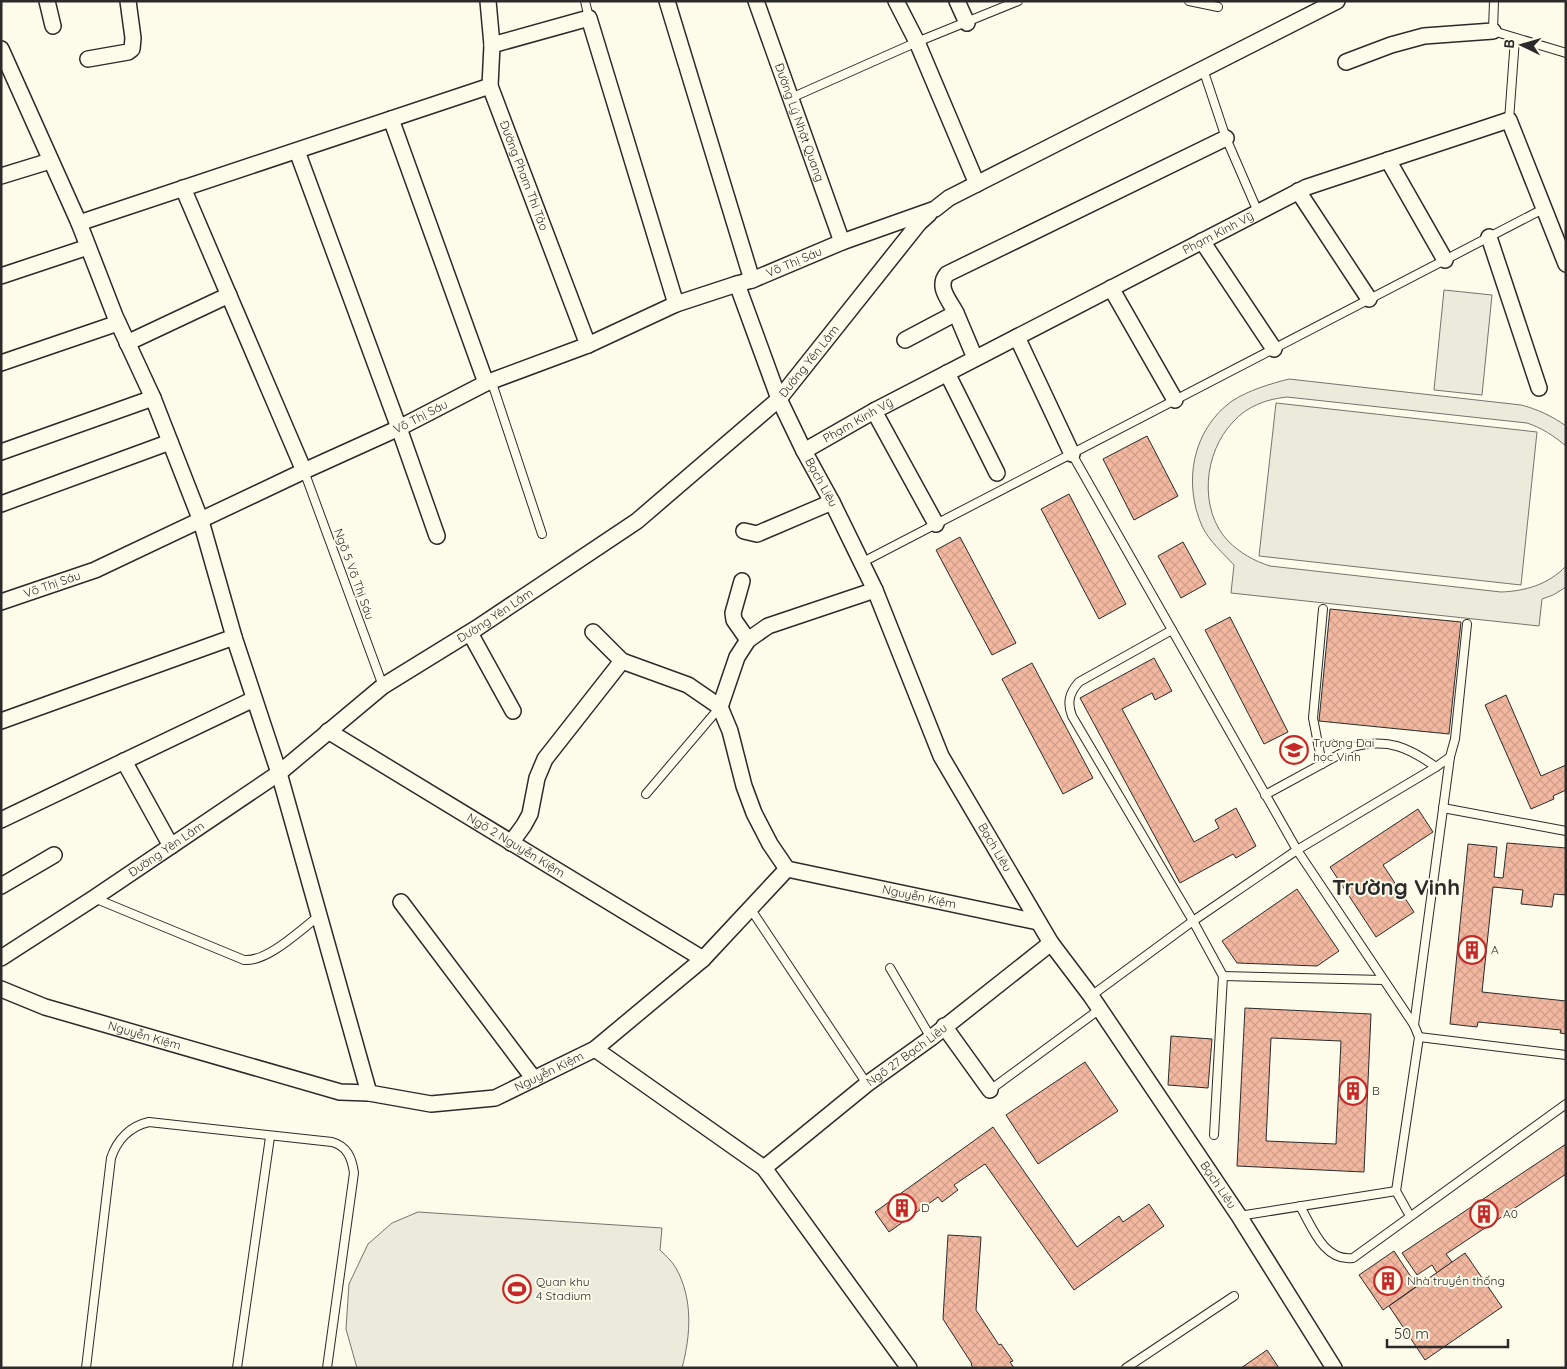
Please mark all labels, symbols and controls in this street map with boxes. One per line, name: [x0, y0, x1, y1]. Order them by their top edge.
north arrow: [1497, 20, 1547, 70]
text: B: [1500, 39, 1518, 49]
street label: Đường Lý Nhật Quang: [772, 61, 828, 184]
street label: Đường Pham Thi Tảo: [497, 118, 552, 233]
street label: Phạm Kinh Vỹ: [1180, 208, 1256, 257]
street label: Võ Thị Sáu: [764, 243, 824, 280]
street label: Đường Yên Lâm: [775, 322, 842, 400]
street label: Phạm Kinh Vỹ: [820, 395, 895, 446]
street label: Võ Thị Sáu: [391, 396, 450, 437]
street label: Bạch Liêu: [802, 455, 841, 509]
street label: Ngõ 5 Võ Thị Sáu: [331, 526, 378, 621]
street label: Võ Thị Sáu: [22, 567, 82, 601]
street label: Đường Yên Lâm: [454, 585, 536, 646]
school or university icon: Trường Đại học Vinh: [1279, 735, 1309, 765]
place label: Trường Đại học Vinh: [1313, 735, 1374, 764]
street label: Ngõ 2 Nguyễn Kiệm: [465, 809, 568, 880]
street label: Đường Yên Lâm: [125, 818, 207, 880]
street label: Bạch Liêu: [975, 820, 1015, 874]
district label: Trường Vinh: [1332, 873, 1460, 901]
street label: Nguyễn Kiệm: [881, 881, 958, 912]
building icon: A: [1457, 935, 1487, 965]
place label: A: [1491, 942, 1499, 957]
street label: Nguyễn Kiệm: [106, 1018, 183, 1053]
street label: Ngõ 27 Bạch Liêu: [863, 1020, 950, 1089]
street label: Nguyễn Kiệm: [512, 1048, 586, 1094]
building icon: B: [1338, 1076, 1368, 1106]
place label: B: [1372, 1083, 1380, 1098]
street label: Bạch Liêu: [1197, 1158, 1240, 1211]
building icon: D: [887, 1193, 917, 1223]
building icon: A0: [1469, 1199, 1499, 1229]
place label: D: [921, 1200, 930, 1215]
place label: A0: [1503, 1206, 1518, 1221]
building icon: Nhà truyền thống: [1373, 1266, 1403, 1296]
place label: Nhà truyền thống: [1407, 1273, 1505, 1288]
sports icon: Quan khu 4 Stadium: [502, 1274, 532, 1304]
place label: Quan khu 4 Stadium: [536, 1274, 591, 1303]
scale bar: [1387, 1316, 1508, 1348]
text: 50 m: [1394, 1324, 1429, 1343]

